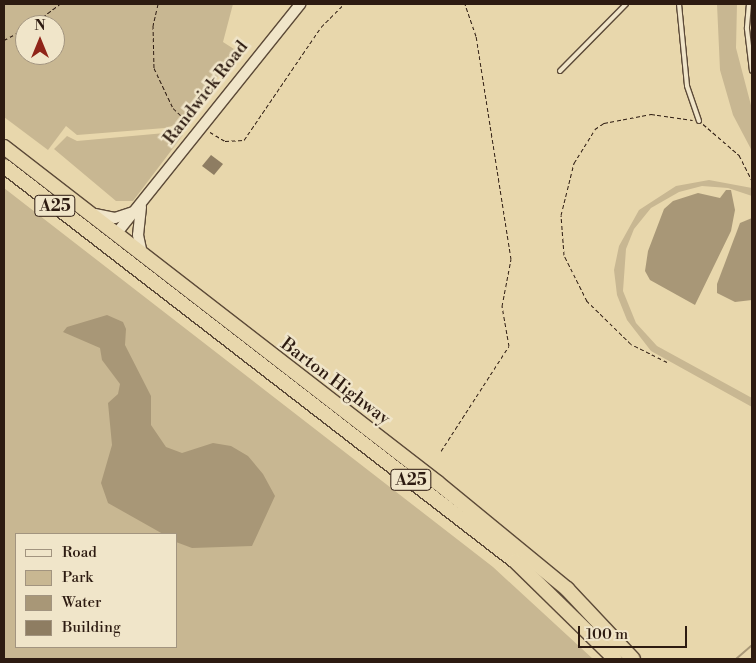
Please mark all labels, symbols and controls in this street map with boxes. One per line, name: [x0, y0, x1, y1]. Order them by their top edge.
north arrow: [15, 15, 65, 65]
text: N: [34, 17, 46, 35]
street label: Randwick Road: [159, 37, 253, 149]
road number: A25: [34, 192, 76, 220]
street label: Barton Highway: [276, 334, 394, 430]
road number: A25: [390, 466, 432, 494]
legend: [15, 533, 178, 648]
text: Road: [62, 543, 97, 562]
text: Park: [62, 568, 93, 587]
text: Water: [62, 593, 101, 612]
scale bar: [581, 616, 690, 648]
text: Building: [62, 618, 121, 637]
text: 100 m: [586, 625, 628, 644]

